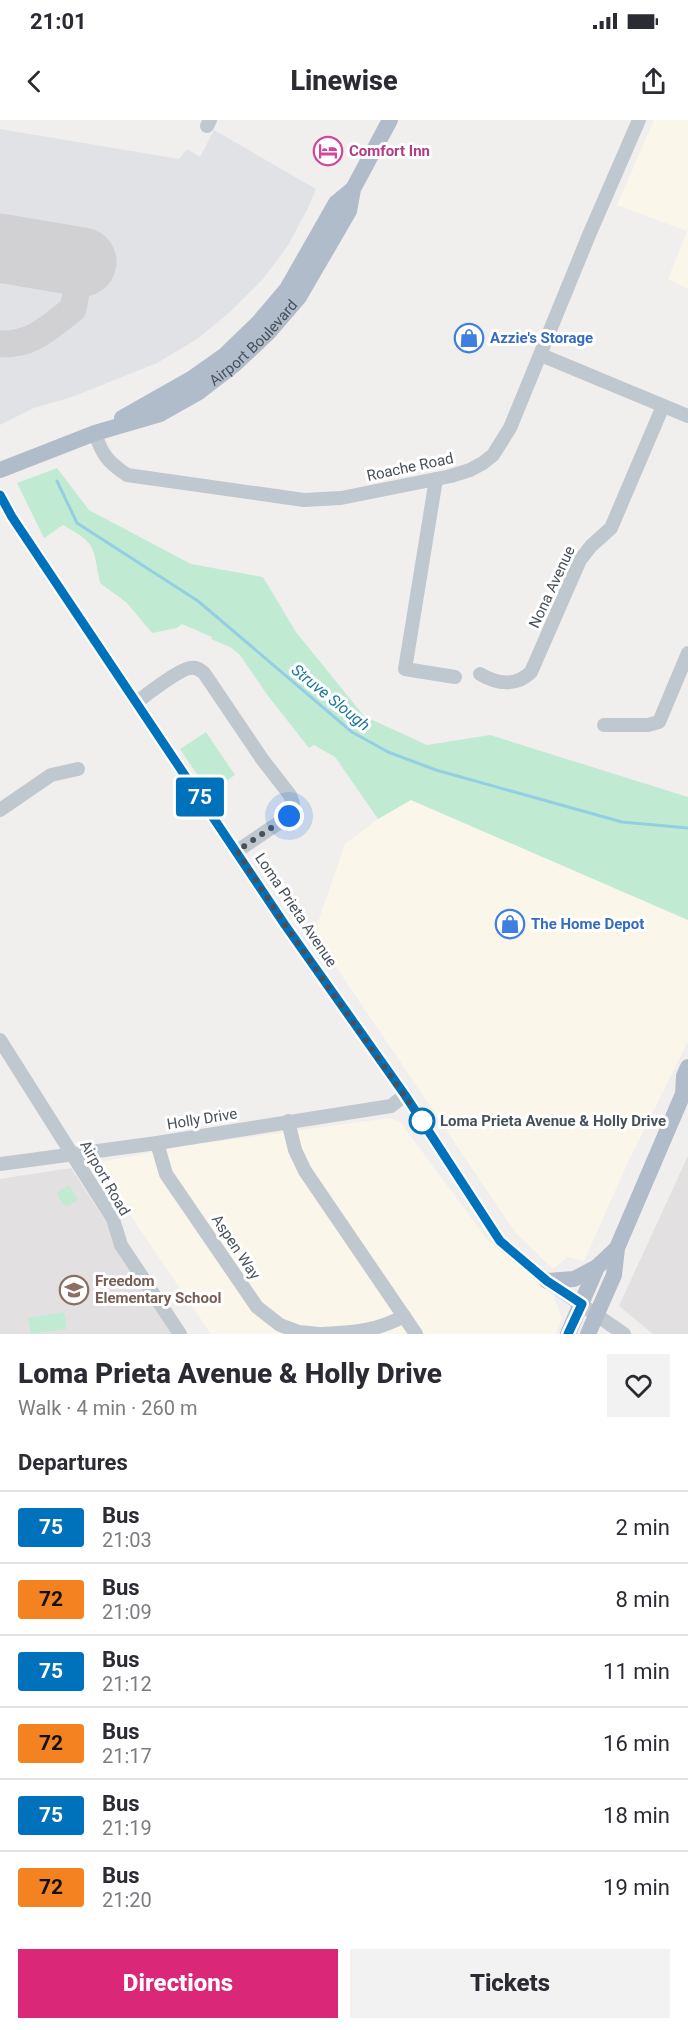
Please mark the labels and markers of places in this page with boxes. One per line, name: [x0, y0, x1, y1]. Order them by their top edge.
hotel icon: Comfort Inn: [312, 135, 344, 167]
place label: Comfort Inn: [349, 142, 430, 160]
shop icon: Azzie's Storage: [453, 322, 485, 354]
place label: Azzie's Storage: [490, 329, 593, 347]
shop icon: The Home Depot: [494, 908, 526, 940]
place label: The Home Depot: [531, 915, 644, 933]
marker: Loma Prieta Avenue & Holly Drive: [409, 1108, 435, 1134]
place label: Loma Prieta Avenue & Holly Drive: [440, 1112, 666, 1130]
place label: Freedom Elementary School: [95, 1272, 221, 1307]
school or university icon: Freedom Elementary School: [58, 1274, 90, 1306]

